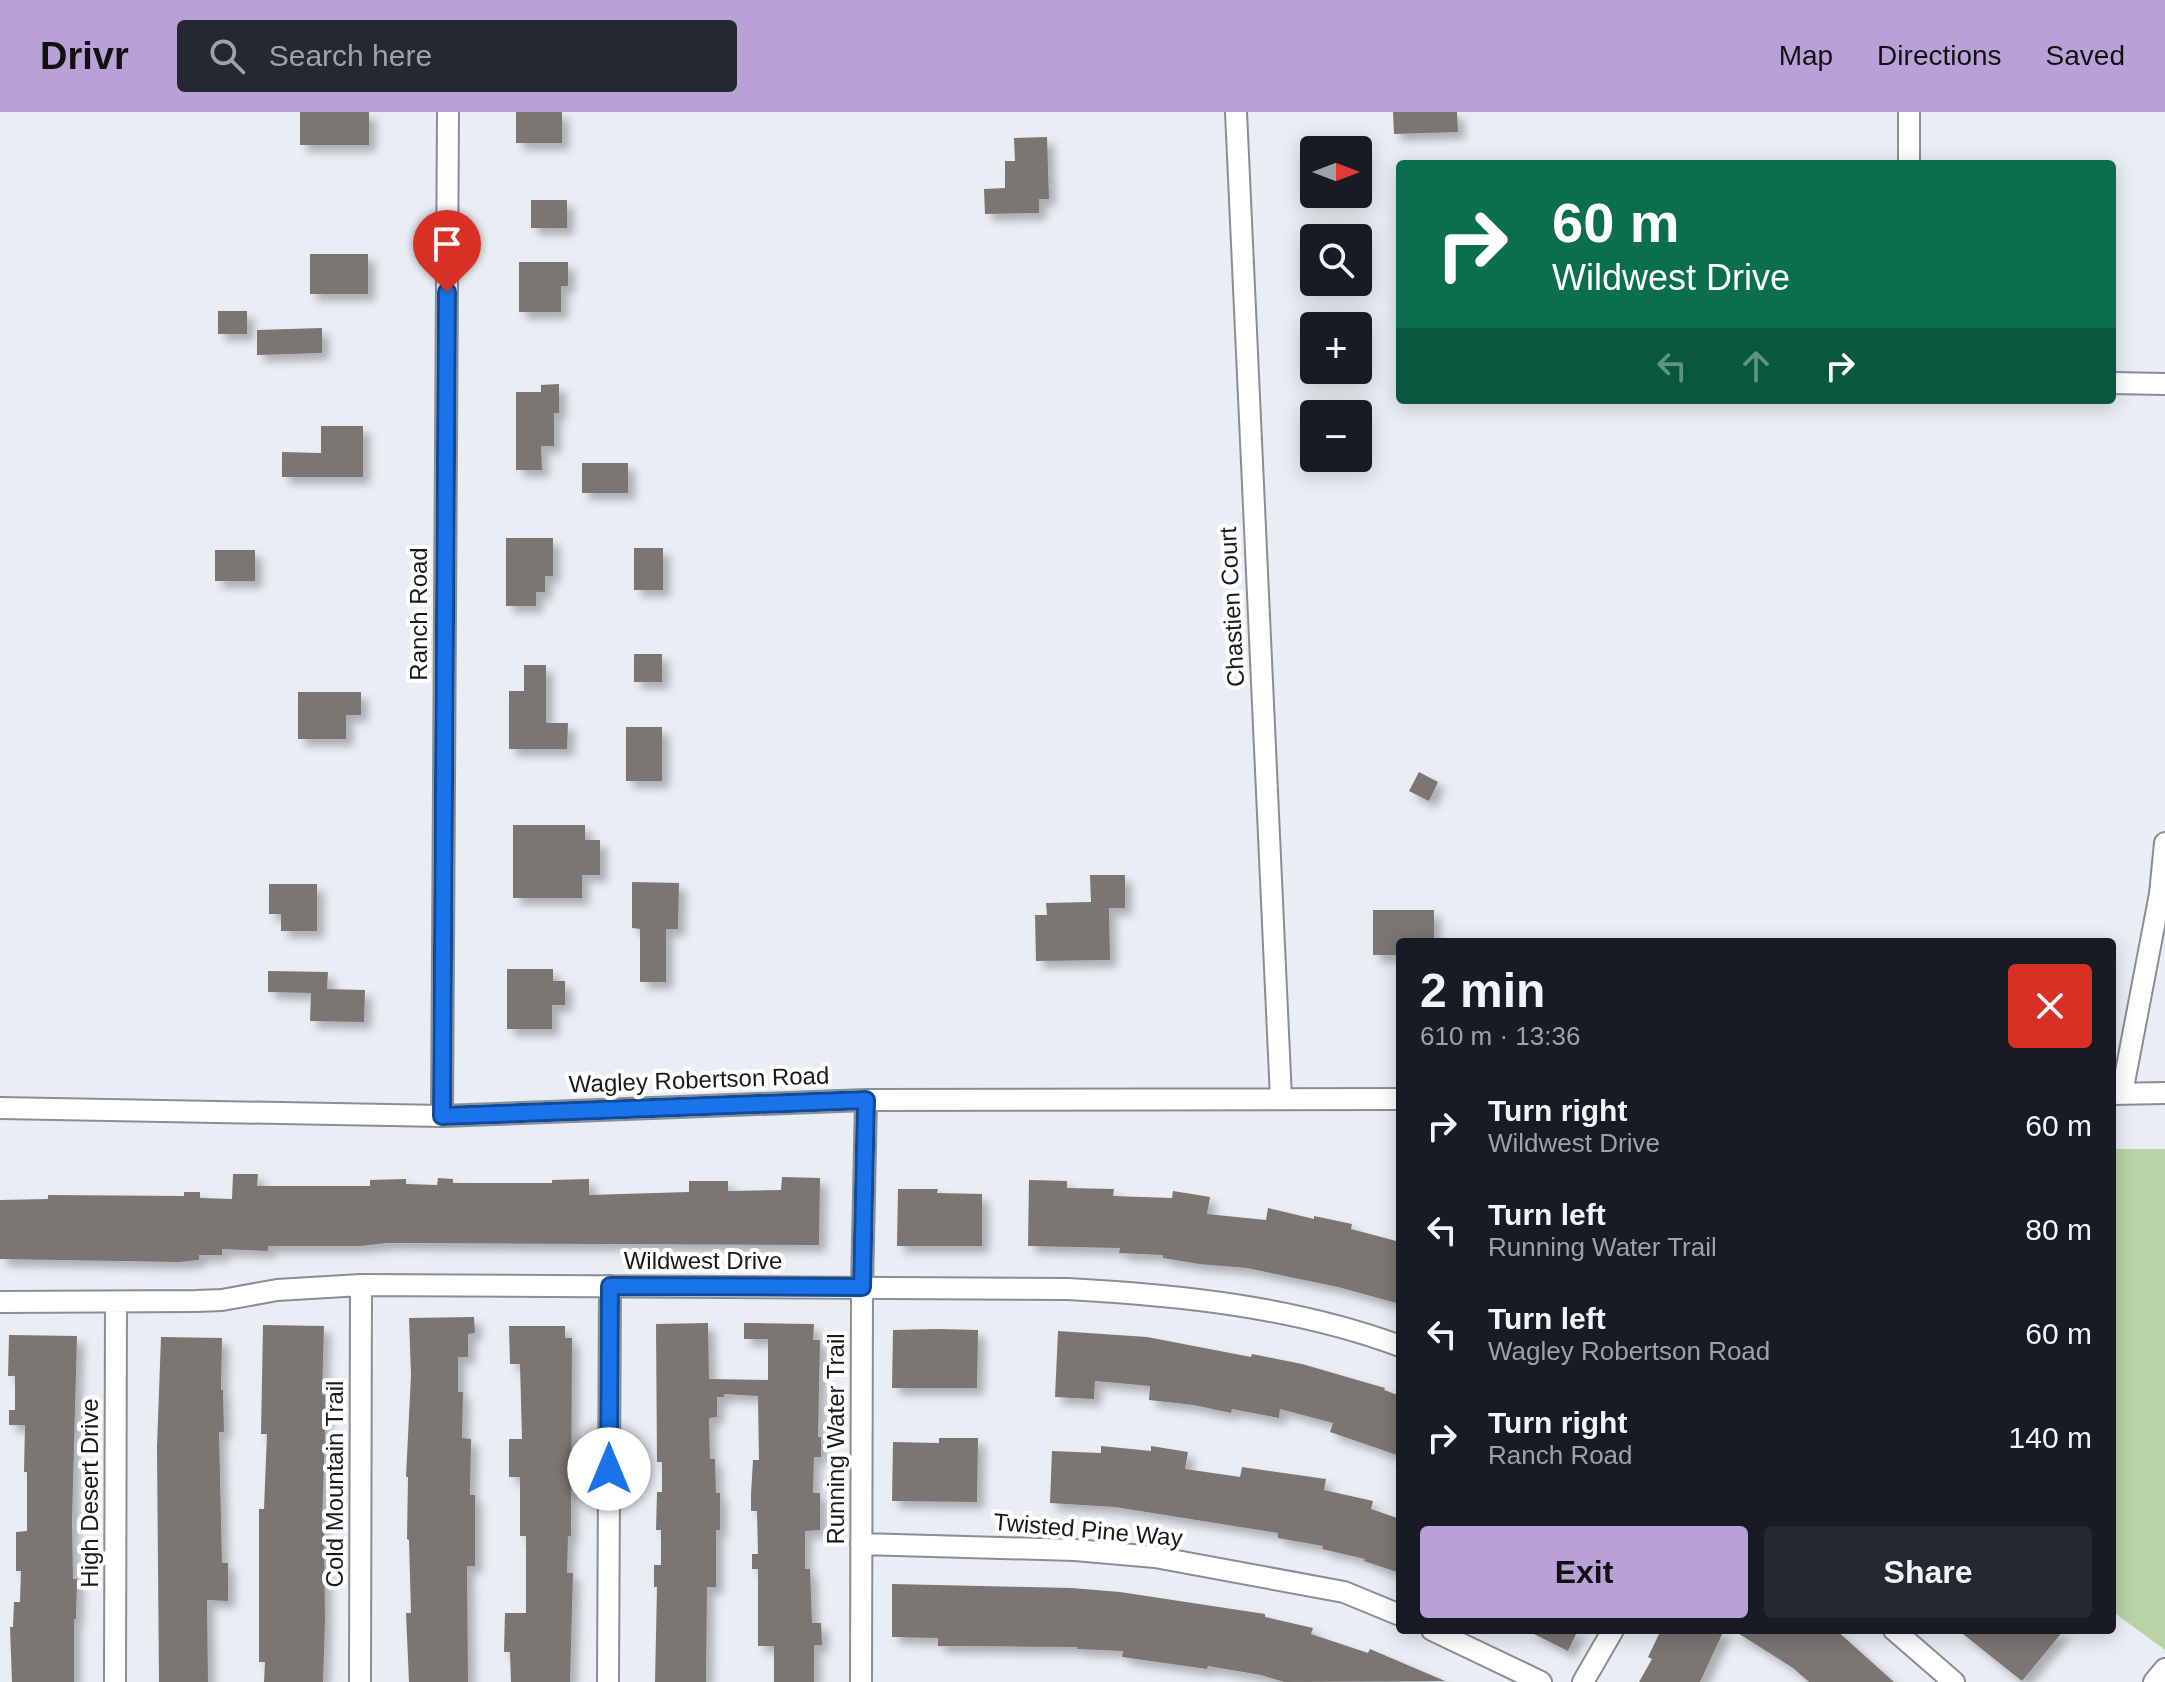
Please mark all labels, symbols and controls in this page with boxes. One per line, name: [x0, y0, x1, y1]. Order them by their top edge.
search box: [177, 20, 737, 92]
icon: search: [205, 34, 249, 78]
text: Drivr: [40, 35, 129, 77]
text: Search here: [269, 39, 432, 72]
text: Map: [1779, 40, 1833, 71]
text: Directions: [1877, 40, 2002, 71]
text: Saved: [2046, 40, 2125, 71]
north arrow: [1300, 136, 1372, 208]
map controls: [1300, 136, 1372, 472]
text: 60 m: [1552, 191, 1680, 254]
icon: right: [1420, 192, 1524, 296]
pin: [413, 210, 481, 292]
icon: arrive: [425, 222, 469, 266]
button: search: [1300, 224, 1372, 296]
text: Wildwest Drive: [1552, 257, 1790, 298]
button: +: [1300, 312, 1372, 384]
icon: left: [1650, 344, 1694, 388]
icon: ahead: [1734, 344, 1778, 388]
icon: right: [1818, 344, 1862, 388]
button: −: [1300, 400, 1372, 472]
street label: Chastien Court: [1214, 526, 1249, 688]
street label: Ranch Road: [405, 547, 432, 681]
text: 2 min: [1420, 964, 1545, 1017]
button: close: [2008, 964, 2092, 1048]
text: 610 m · 13:36: [1420, 1021, 1580, 1051]
street label: Wagley Robertson Road: [568, 1061, 830, 1098]
text: Turn right: [1488, 1094, 1627, 1127]
icon: right: [1420, 1104, 1464, 1148]
text: 60 m: [2025, 1109, 2092, 1142]
text: Wildwest Drive: [1488, 1128, 1660, 1158]
text: Turn left: [1488, 1198, 1606, 1231]
icon: left: [1420, 1208, 1464, 1252]
text: 80 m: [2025, 1213, 2092, 1246]
text: Running Water Trail: [1488, 1232, 1717, 1262]
street label: Wildwest Drive: [624, 1247, 782, 1274]
text: Turn left: [1488, 1302, 1606, 1335]
icon: left: [1420, 1312, 1464, 1356]
text: 60 m: [2025, 1317, 2092, 1350]
street label: Running Water Trail: [822, 1333, 849, 1545]
text: Wagley Robertson Road: [1488, 1336, 1770, 1366]
street label: Cold Mountain Trail: [321, 1381, 348, 1587]
street label: High Desert Drive: [76, 1398, 103, 1588]
text: Turn right: [1488, 1406, 1627, 1439]
icon: right: [1420, 1416, 1464, 1460]
text: 140 m: [2009, 1421, 2092, 1454]
position arrow: [567, 1427, 651, 1511]
text: Ranch Road: [1488, 1440, 1633, 1470]
street label: Twisted Pine Way: [992, 1508, 1184, 1551]
button: Exit: [1420, 1526, 1748, 1618]
button: Share: [1764, 1526, 2092, 1618]

